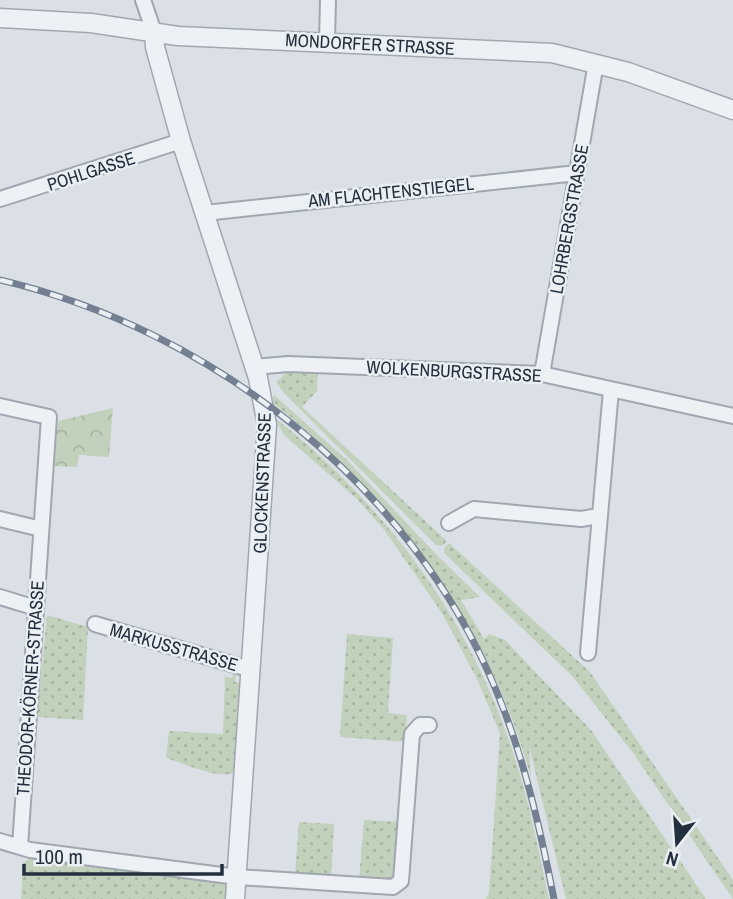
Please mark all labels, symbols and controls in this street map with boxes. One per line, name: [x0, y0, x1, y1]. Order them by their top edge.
street label: MONDORFER STRASSE: [285, 27, 455, 61]
street label: LOHRBERGSTRASSE: [544, 142, 594, 296]
street label: POHLGASSE: [44, 145, 138, 197]
street label: AM FLACHTENSTIEGEL: [306, 171, 475, 213]
street label: WOLKENBURGSTRASSE: [366, 354, 542, 388]
street label: GLOCKENSTRASSE: [247, 412, 277, 554]
street label: THEODOR-KÖRNER-STRASSE: [10, 580, 50, 796]
street label: MARKUSSTRASSE: [107, 617, 241, 677]
north arrow: [642, 808, 712, 878]
scale bar: [24, 832, 222, 876]
text: 100 m: [35, 842, 83, 871]
text: N: [663, 845, 681, 873]

